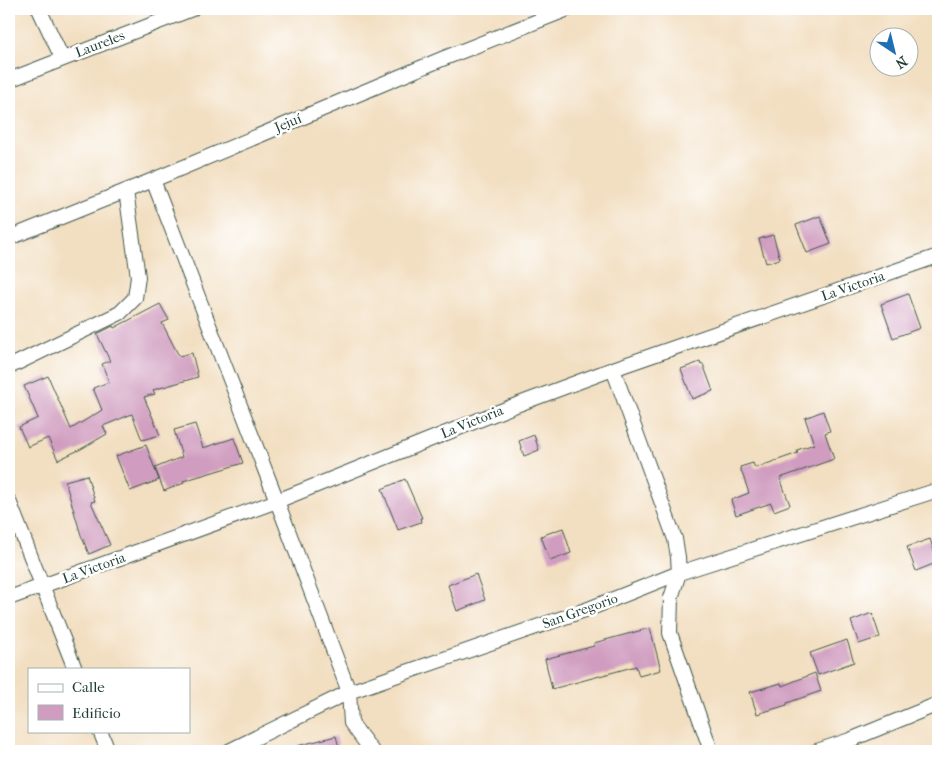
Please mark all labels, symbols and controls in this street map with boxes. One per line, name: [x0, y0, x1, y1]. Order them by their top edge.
street label: Laureles: [73, 27, 127, 61]
north arrow: [870, 28, 920, 78]
text: N: [892, 52, 910, 72]
street label: Jejuí: [271, 109, 305, 137]
street label: La Victoria: [819, 267, 887, 305]
street label: La Victoria: [438, 402, 506, 442]
street label: La Victoria: [60, 549, 128, 587]
street label: San Gregorio: [540, 589, 620, 633]
legend: [28, 668, 190, 732]
text: Calle: [72, 678, 105, 696]
text: Edificio: [72, 704, 121, 722]

